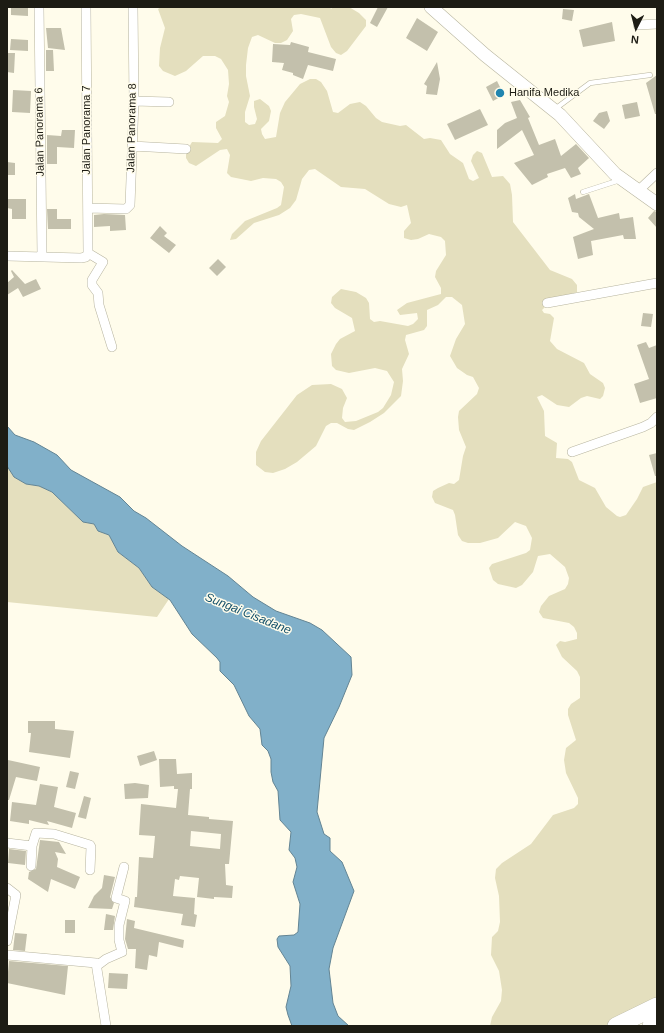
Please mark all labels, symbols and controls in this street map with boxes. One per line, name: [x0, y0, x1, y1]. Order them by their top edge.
north arrow: [616, 8, 656, 48]
text: N: [630, 34, 639, 46]
street label: Jalan Panorama 8: [125, 83, 139, 173]
street label: Jalan Panorama 7: [80, 85, 94, 175]
place label: Hanifa Medika: [509, 86, 579, 100]
street label: Jalan Panorama 6: [33, 87, 47, 177]
marker: Hanifa Medika: [494, 87, 506, 99]
water label: Sungai Cisadane: [203, 590, 293, 638]

